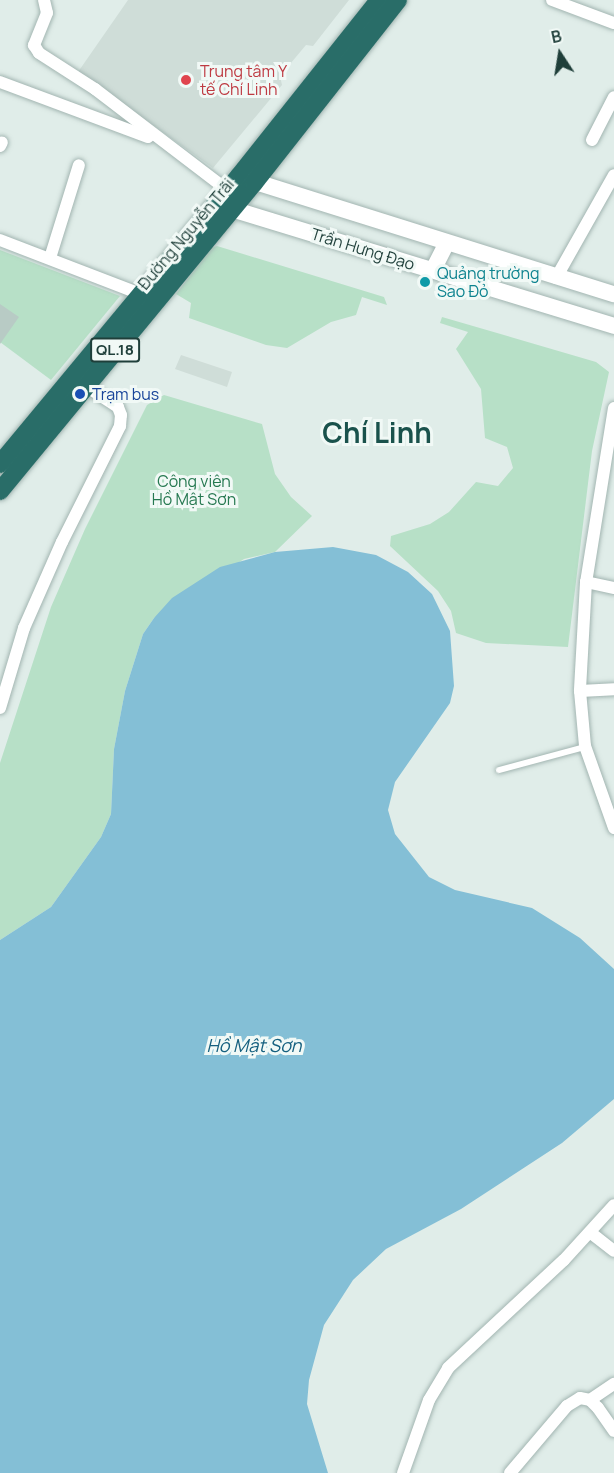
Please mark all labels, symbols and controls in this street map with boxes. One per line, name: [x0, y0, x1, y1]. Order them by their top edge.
north arrow: [530, 24, 590, 84]
text: B: [549, 25, 563, 48]
place label: Trung tâm Y tế Chí Linh: [200, 61, 287, 99]
marker: Trung tâm Y tế Chí Linh: [177, 71, 195, 89]
street label: Đường Nguyễn Trãi: [134, 175, 238, 293]
street label: Trần Hưng Đạo: [309, 224, 417, 274]
place label: Quảng trường Sao Đỏ: [437, 263, 540, 301]
marker: Quảng trường Sao Đỏ: [418, 275, 432, 289]
road number: QL.18: [90, 338, 140, 362]
place label: Trạm bus: [92, 384, 159, 404]
marker: Trạm bus: [73, 387, 87, 401]
district label: Chí Linh: [322, 415, 432, 449]
park label: Công viên Hồ Mật Sơn: [152, 471, 236, 509]
water label: Hồ Mật Sơn: [207, 1034, 301, 1056]

